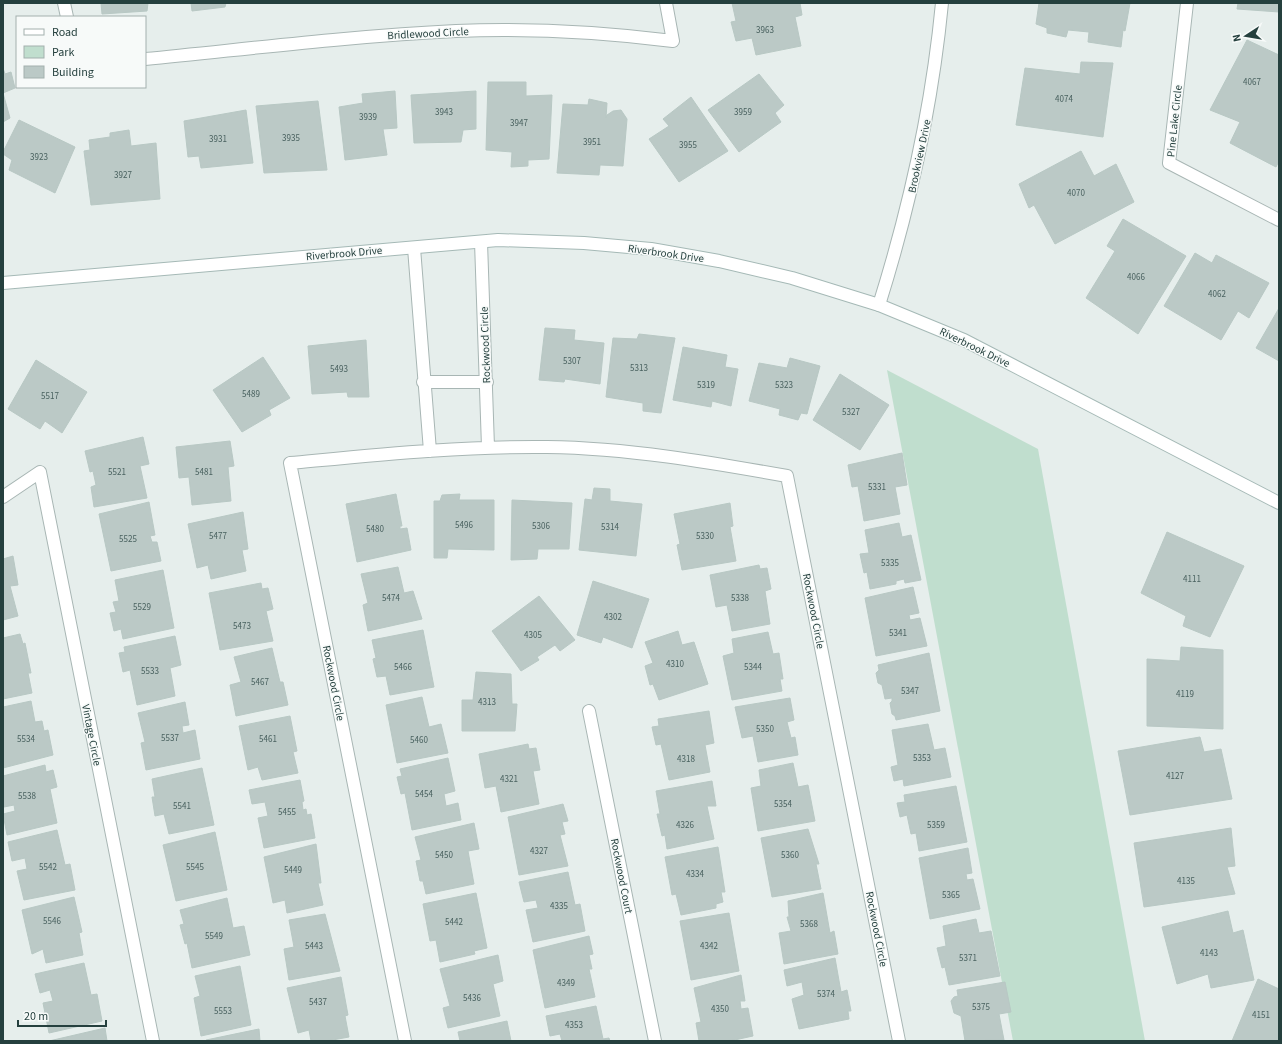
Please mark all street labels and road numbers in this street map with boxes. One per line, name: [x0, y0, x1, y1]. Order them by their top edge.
street label: Bridlewood Circle: [387, 24, 470, 43]
street label: Pine Lake Circle: [1163, 84, 1186, 158]
street label: Brookview Drive: [904, 117, 935, 194]
street label: Riverbrook Drive: [627, 241, 705, 266]
street label: Riverbrook Drive: [305, 243, 383, 264]
street label: Rockwood Circle: [477, 306, 494, 384]
street label: Riverbrook Drive: [937, 324, 1013, 371]
street label: Rockwood Circle: [799, 572, 828, 651]
street label: Rockwood Circle: [319, 644, 348, 723]
street label: Vintage Circle: [78, 703, 105, 768]
street label: Rockwood Court: [607, 837, 636, 915]
street label: Rockwood Circle: [862, 890, 891, 969]

